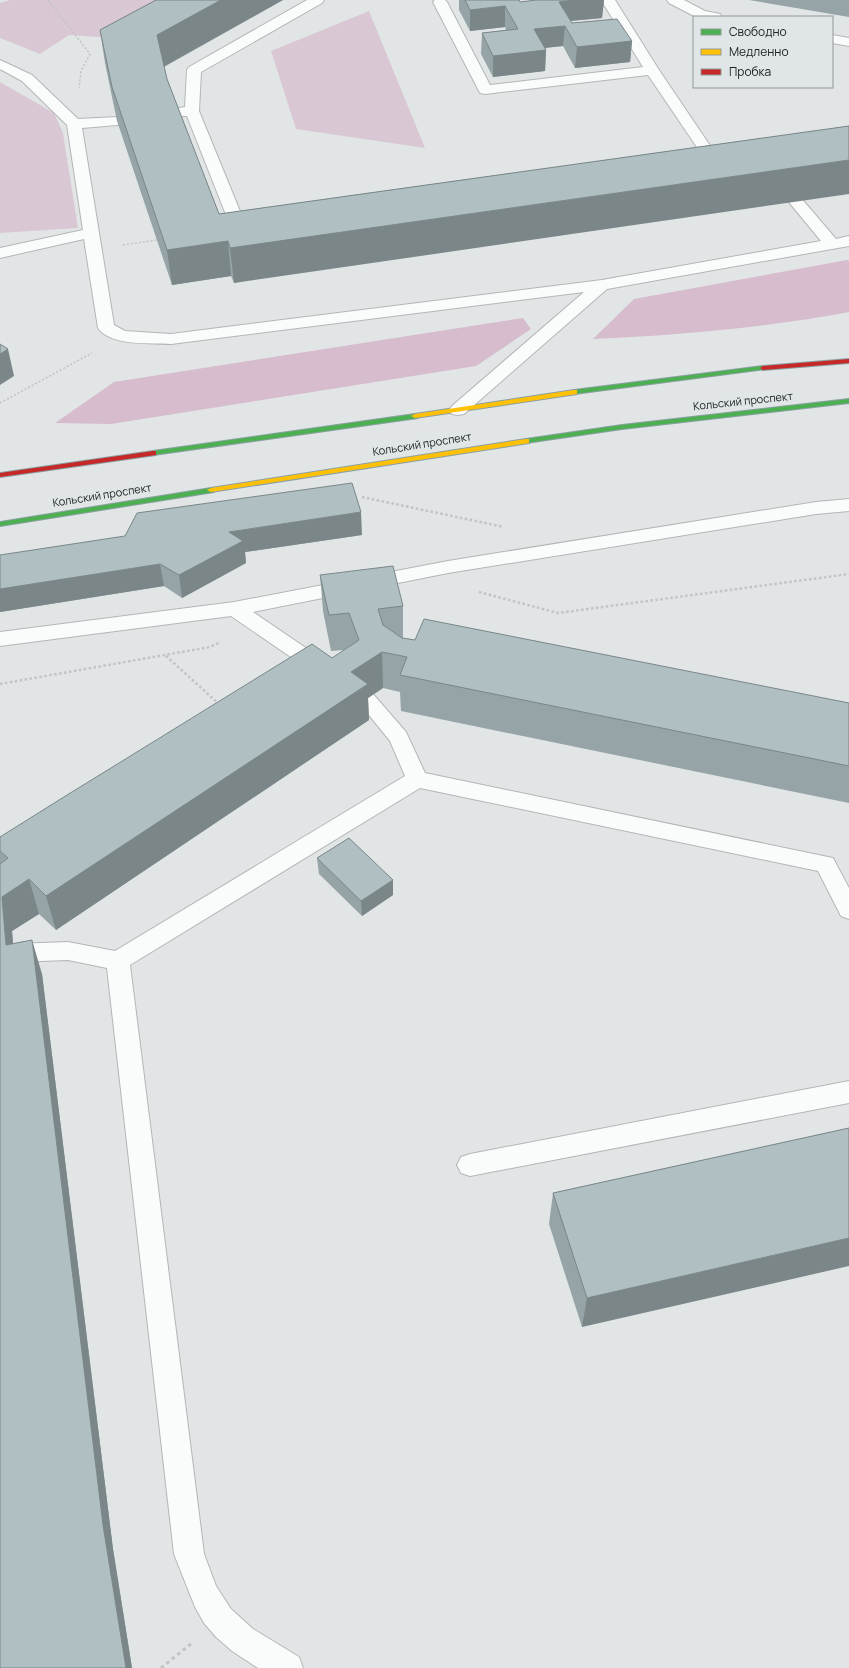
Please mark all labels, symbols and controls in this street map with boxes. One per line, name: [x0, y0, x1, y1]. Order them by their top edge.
legend: [693, 16, 833, 88]
text: Свободно: [729, 23, 787, 40]
text: Медленно: [729, 43, 789, 60]
text: Пробка: [729, 63, 771, 80]
street label: Кольский проспект: [692, 388, 794, 413]
street label: Кольский проспект: [371, 428, 473, 459]
street label: Кольский проспект: [51, 479, 153, 510]

